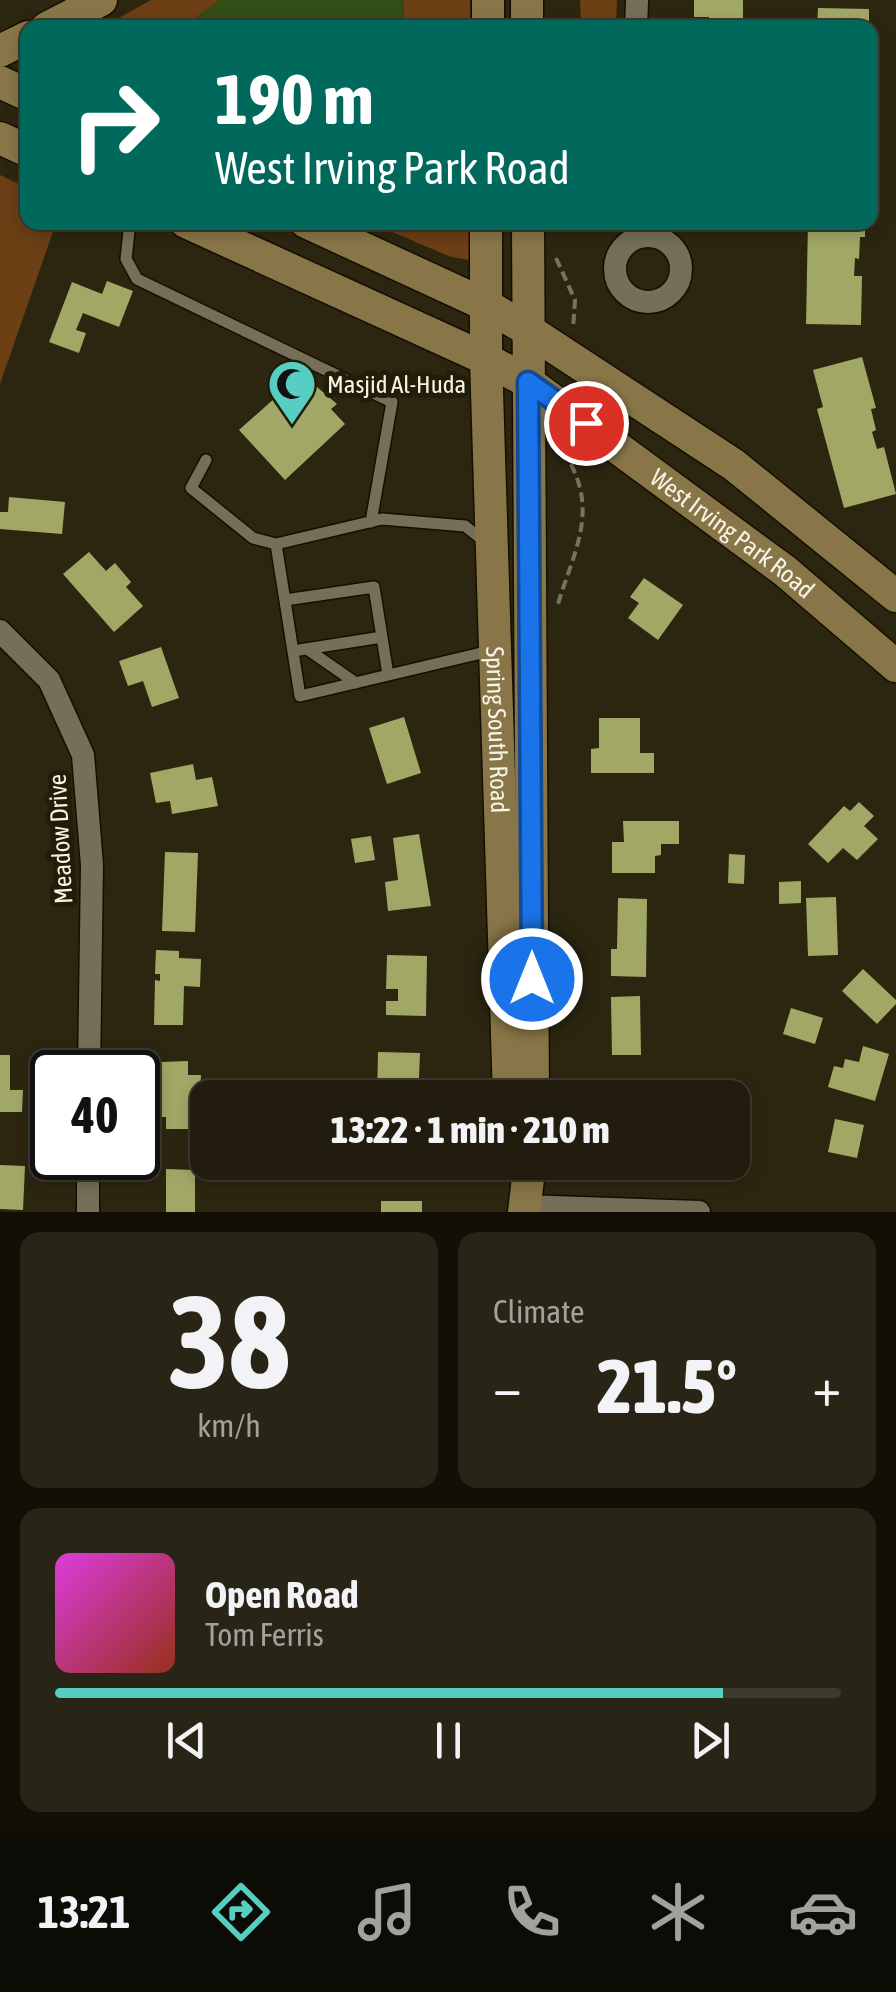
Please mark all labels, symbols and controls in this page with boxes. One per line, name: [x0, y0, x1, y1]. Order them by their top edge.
text: 190 m: [215, 59, 374, 139]
icon: right: [50, 60, 180, 190]
text: West Irving Park Road: [215, 142, 570, 194]
mosque icon: Masjid Al-Huda: [266, 358, 318, 426]
place label: Masjid Al-Huda: [327, 370, 466, 398]
pin: [544, 381, 629, 466]
icon: arrive: [559, 396, 614, 451]
street label: West Irving Park Road: [645, 463, 820, 604]
street label: Spring South Road: [481, 646, 514, 814]
street label: Meadow Drive: [43, 773, 77, 905]
position arrow: [480, 927, 584, 1031]
speed limit sign: 40: [30, 1050, 160, 1180]
text: 13:22 · 1 min · 210 m: [330, 1108, 610, 1151]
text: 38: [168, 1267, 290, 1416]
text: Climate: [493, 1293, 585, 1330]
text: 21.5°: [597, 1343, 737, 1429]
text: −: [493, 1355, 522, 1418]
text: +: [812, 1355, 841, 1418]
text: km/h: [197, 1407, 261, 1444]
text: Open Road: [205, 1573, 359, 1616]
text: Tom Ferris: [205, 1616, 324, 1653]
icon: previous: [159, 1713, 214, 1768]
icon: pause: [421, 1713, 476, 1768]
icon: next: [683, 1713, 738, 1768]
icon: directions: [206, 1877, 276, 1947]
icon: music: [352, 1877, 422, 1947]
icon: phone: [497, 1877, 567, 1947]
icon: climate: [643, 1877, 713, 1947]
icon: car: [788, 1877, 858, 1947]
text: 13:21: [38, 1886, 130, 1938]

